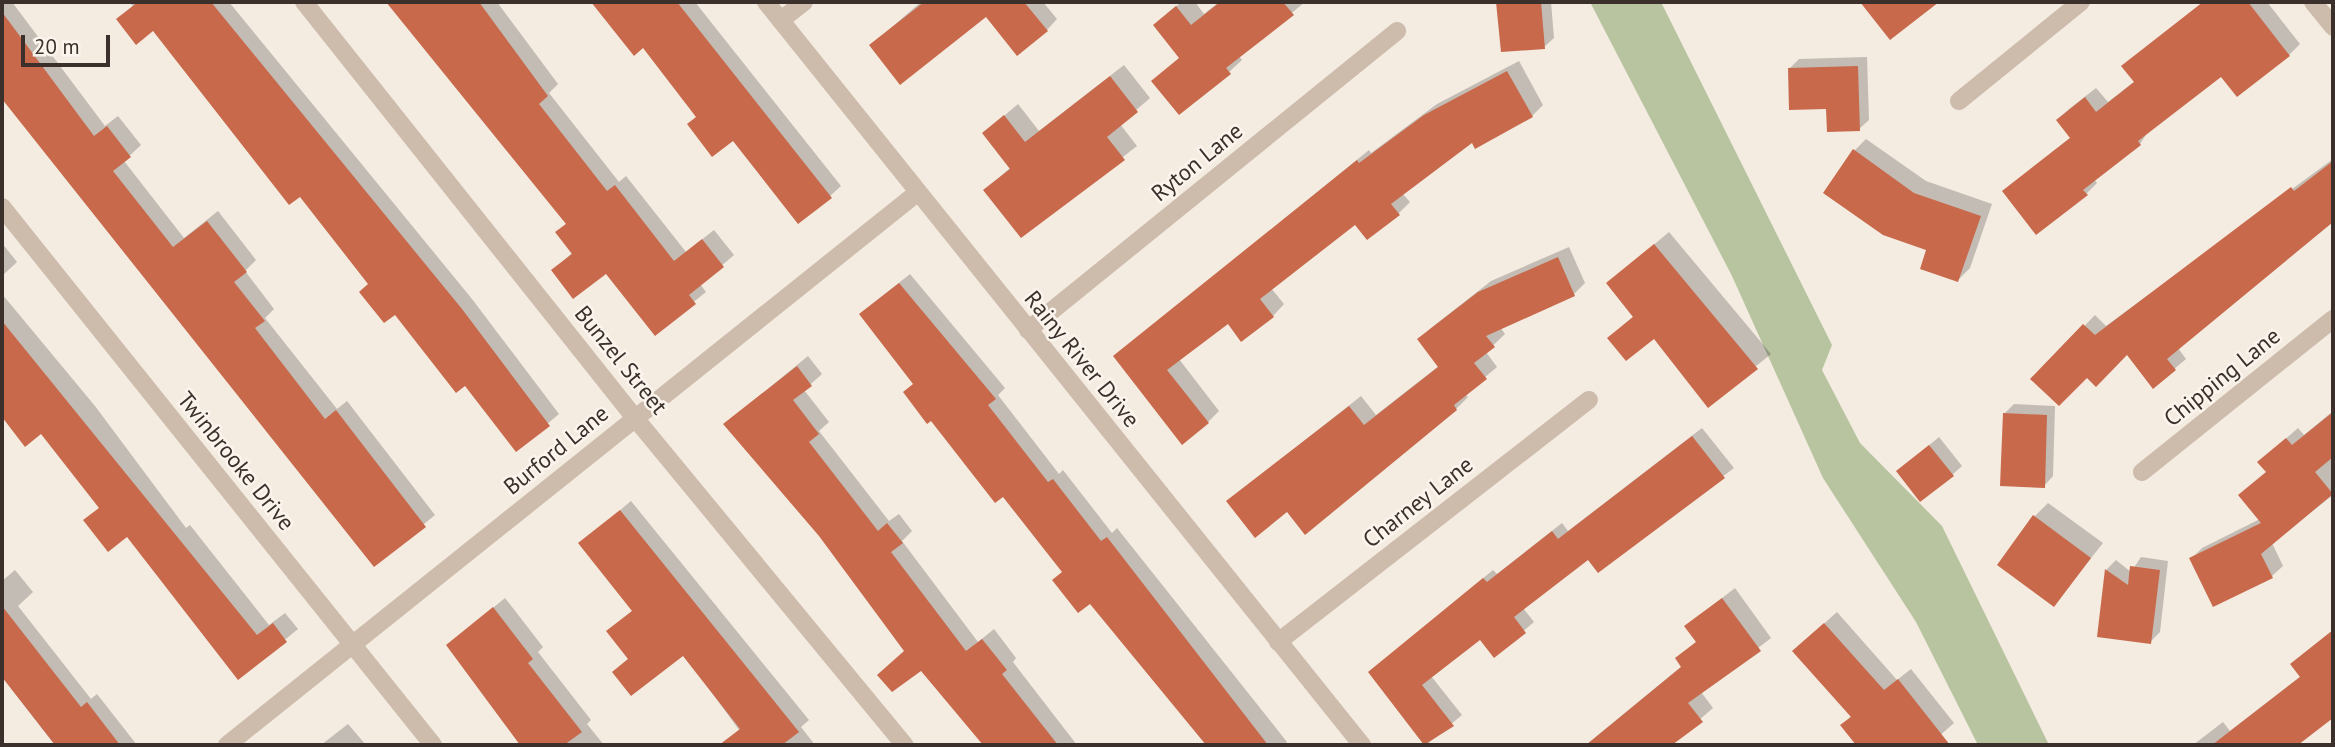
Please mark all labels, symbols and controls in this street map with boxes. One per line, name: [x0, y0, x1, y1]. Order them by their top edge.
scale bar: [24, 21, 114, 65]
text: 20 m: [34, 33, 80, 60]
street label: Ryton Lane: [1146, 117, 1248, 207]
street label: Rainy River Drive: [1018, 285, 1146, 433]
street label: Bunzel Street: [569, 300, 673, 420]
street label: Chipping Lane: [2158, 322, 2286, 432]
street label: Twinbrooke Drive: [172, 386, 300, 536]
street label: Burford Lane: [498, 399, 614, 501]
street label: Charney Lane: [1357, 450, 1479, 554]

